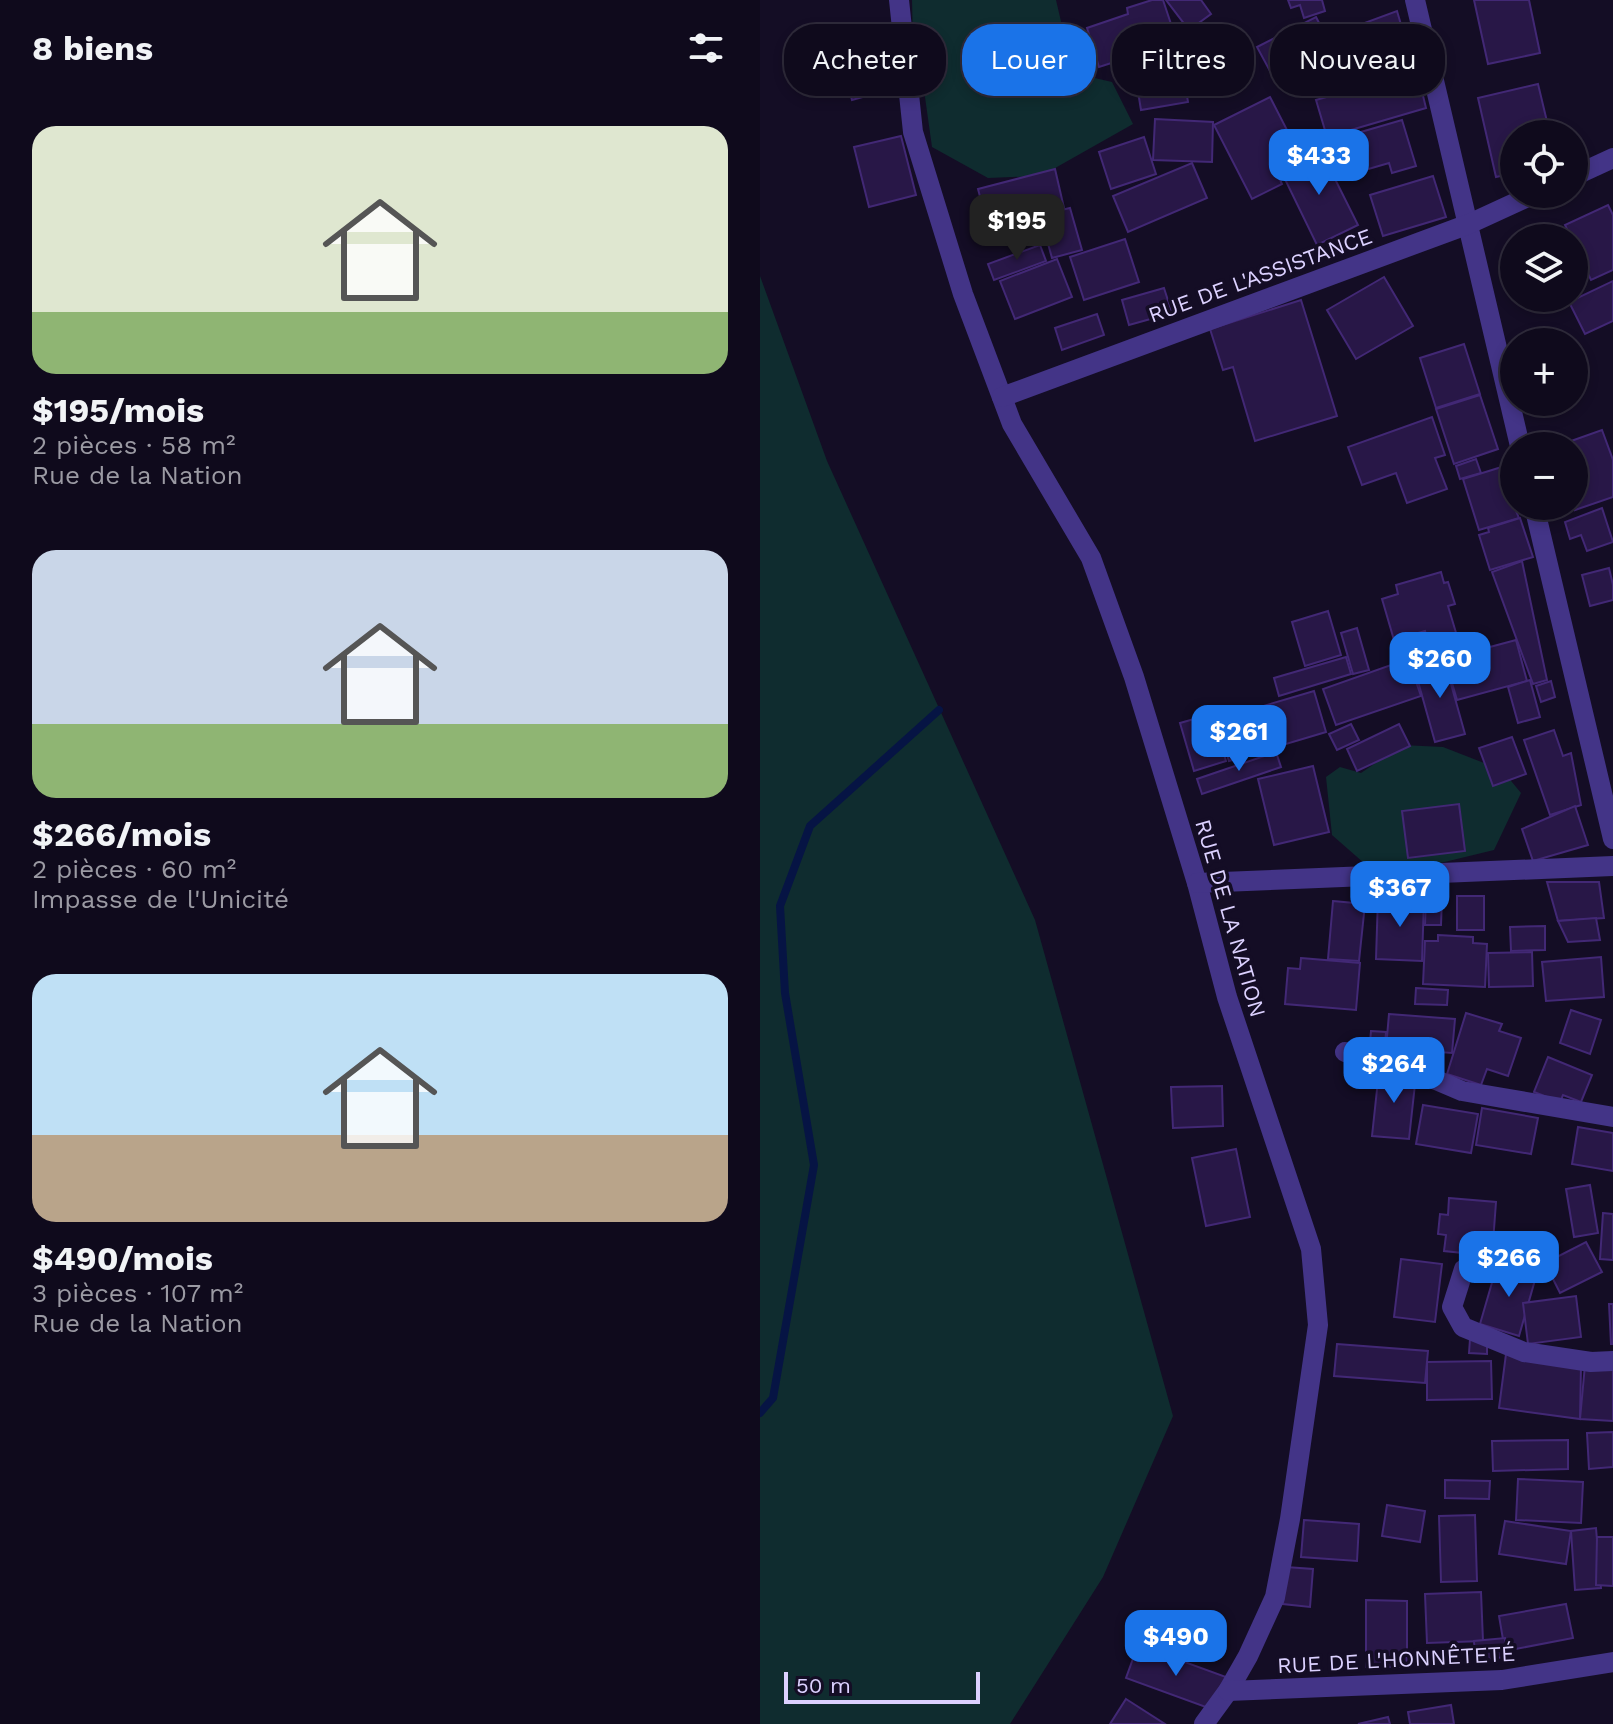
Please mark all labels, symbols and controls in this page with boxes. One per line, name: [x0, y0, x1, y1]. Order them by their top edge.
chip: Acheter: [784, 24, 946, 96]
chip: Louer: [962, 24, 1096, 96]
chip: Filtres: [1112, 24, 1254, 96]
chip: Nouveau: [1270, 24, 1445, 96]
icon: filters: [684, 26, 728, 70]
text: 8 biens: [32, 28, 153, 68]
map controls: [1500, 120, 1588, 520]
button: locate: [1500, 120, 1588, 208]
pin: $433: [1272, 129, 1366, 197]
text: $433: [1287, 140, 1351, 170]
icon: home: [308, 178, 452, 322]
pin: $195: [970, 194, 1064, 262]
text: $195: [988, 205, 1046, 235]
street label: RUE DE L'ASSISTANCE: [1145, 223, 1375, 328]
button: layers: [1500, 224, 1588, 312]
button: +: [1500, 328, 1588, 416]
text: $195/mois: [32, 390, 204, 430]
text: 2 pièces · 58 m²: [32, 430, 235, 460]
button: −: [1500, 432, 1588, 520]
text: Rue de la Nation: [32, 460, 243, 490]
icon: home: [308, 602, 452, 746]
pin: $260: [1393, 632, 1487, 700]
text: $260: [1408, 643, 1472, 673]
pin: $261: [1192, 705, 1286, 773]
text: $261: [1210, 716, 1268, 746]
text: $266/mois: [32, 814, 211, 854]
street label: RUE DE LA NATION: [1190, 816, 1271, 1020]
text: 2 pièces · 60 m²: [32, 854, 236, 884]
pin: $367: [1353, 861, 1447, 929]
text: $367: [1368, 872, 1432, 902]
text: Impasse de l'Unicité: [32, 884, 289, 914]
icon: home: [308, 1026, 452, 1170]
pin: $264: [1347, 1037, 1441, 1105]
text: $264: [1362, 1048, 1426, 1078]
pin: $266: [1462, 1231, 1556, 1299]
text: $490/mois: [32, 1238, 213, 1278]
text: $266: [1477, 1242, 1541, 1272]
text: 3 pièces · 107 m²: [32, 1278, 243, 1308]
text: Rue de la Nation: [32, 1308, 243, 1338]
pin: $490: [1129, 1610, 1223, 1678]
text: $490: [1143, 1621, 1209, 1651]
street label: RUE DE L'HONNÊTETÉ: [1276, 1641, 1516, 1678]
scale bar: [784, 1668, 980, 1704]
text: 50 m: [796, 1673, 851, 1698]

